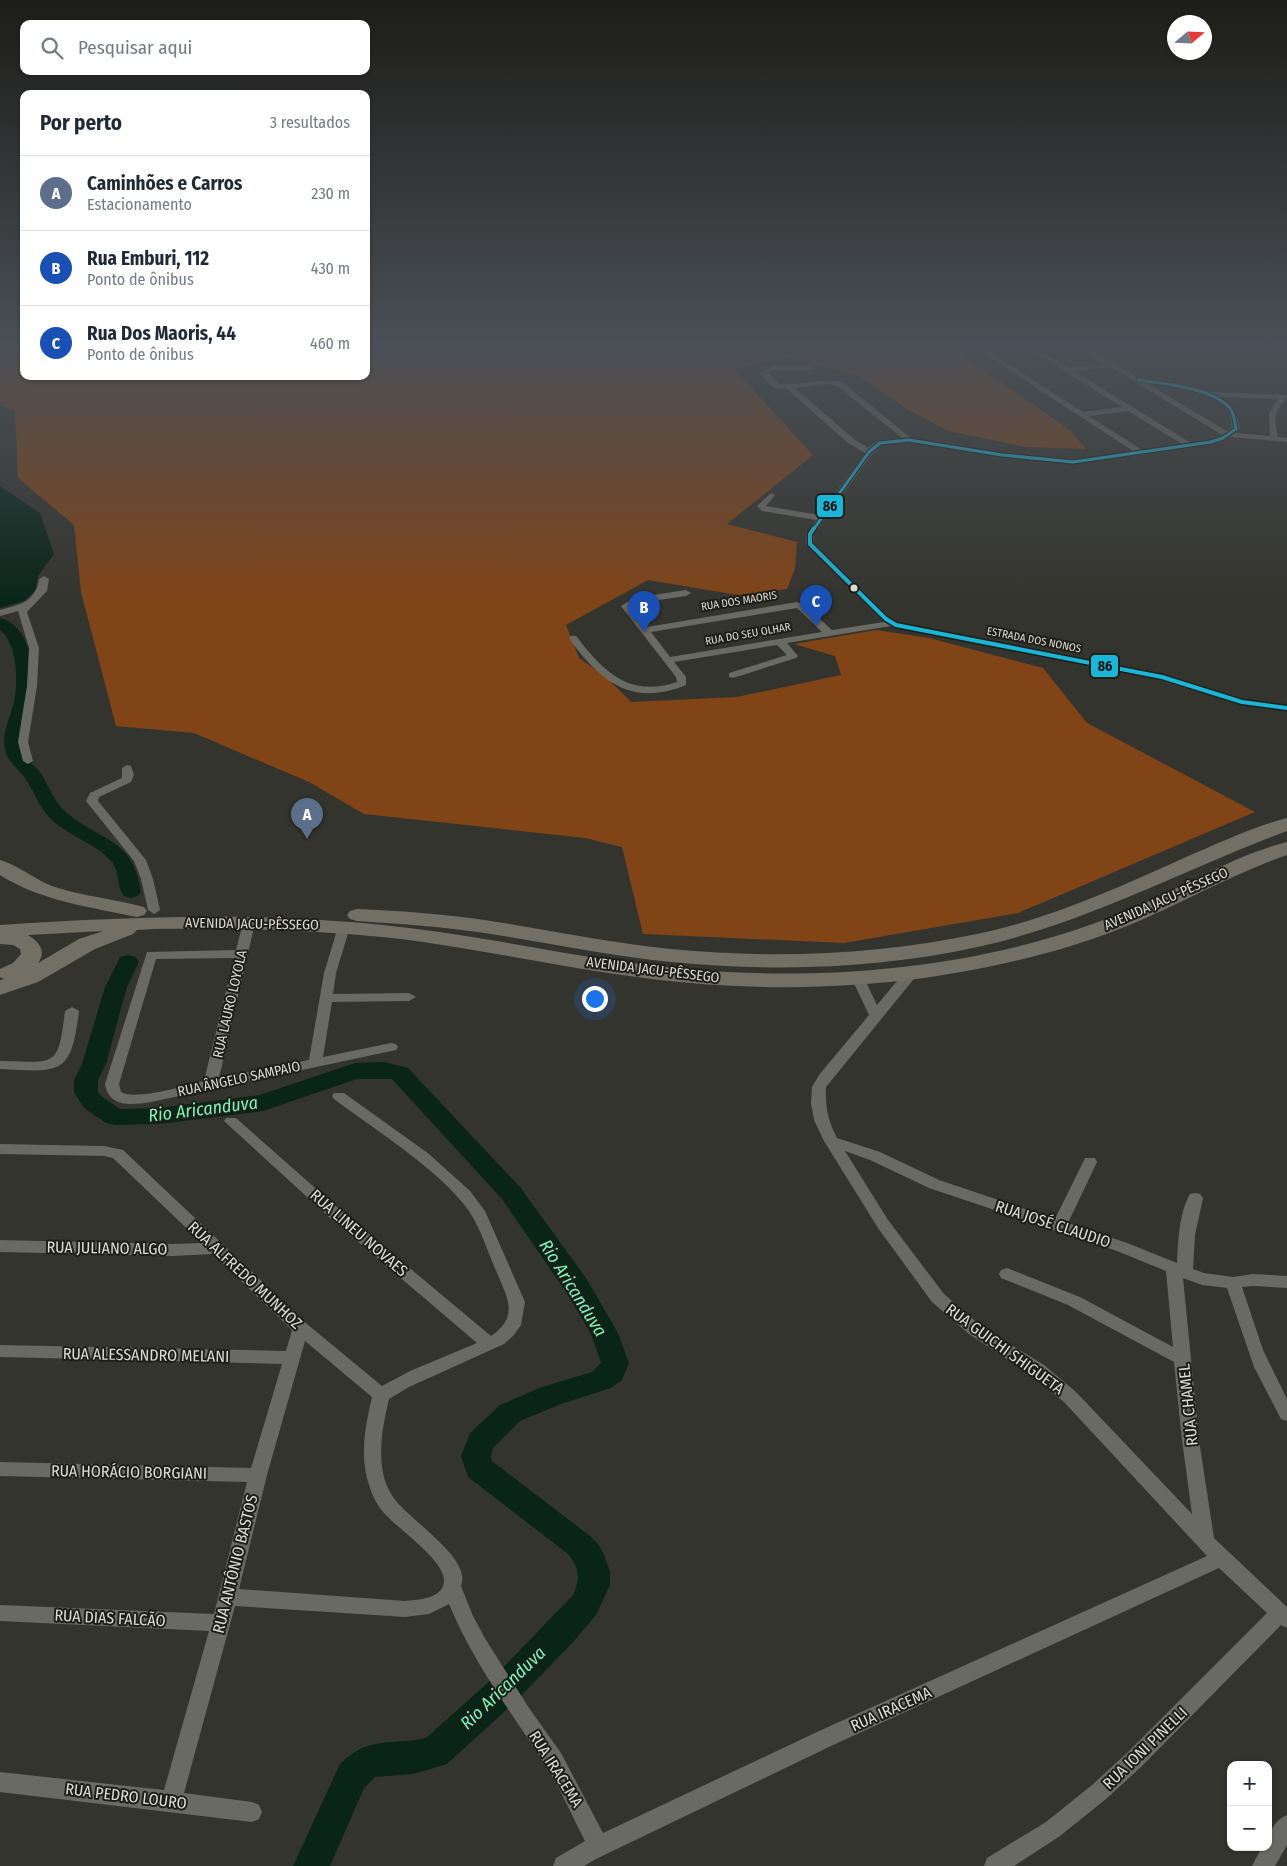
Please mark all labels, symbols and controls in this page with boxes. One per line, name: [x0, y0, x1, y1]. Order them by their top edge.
north arrow: [1167, 15, 1212, 60]
search box: [20, 20, 370, 75]
icon: search: [38, 34, 66, 62]
text: Pesquisar aqui: [78, 36, 192, 59]
text: Por perto: [40, 110, 122, 136]
text: 3 resultados: [270, 113, 350, 132]
text: Caminhões e Carros: [87, 172, 242, 195]
text: A: [52, 184, 60, 203]
text: 230 m: [311, 184, 350, 203]
text: Estacionamento: [87, 195, 192, 214]
text: Rua Emburi, 112: [87, 247, 209, 270]
text: B: [52, 259, 60, 278]
text: 430 m: [311, 259, 350, 278]
text: Ponto de ônibus: [87, 270, 194, 289]
text: Rua Dos Maoris, 44: [87, 322, 236, 345]
text: C: [52, 334, 60, 353]
text: 460 m: [310, 334, 350, 353]
text: Ponto de ônibus: [87, 345, 194, 364]
line badge: 86: [816, 494, 844, 518]
text: 86: [823, 498, 837, 515]
unlabelled marker: [849, 583, 859, 593]
pin: C: [800, 585, 832, 626]
street label: RUA DOS MAORIS: [700, 588, 778, 613]
pin: B: [628, 591, 660, 632]
street label: RUA DO SEU OLHAR: [704, 620, 792, 648]
street label: ESTRADA DOS NONOS: [986, 624, 1083, 656]
line badge: 86: [1090, 654, 1119, 678]
text: 86: [1098, 658, 1112, 675]
pin: A: [291, 798, 323, 839]
street label: AVENIDA JACU-PÊSSEGO: [1101, 863, 1231, 934]
street label: AVENIDA JACU-PÊSSEGO: [185, 913, 319, 934]
street label: RUA LAURO LOYOLA: [209, 948, 251, 1060]
street label: AVENIDA JACU-PÊSSEGO: [586, 952, 721, 987]
your location: [582, 986, 608, 1012]
street label: RUA ÂNGELO SAMPAIO: [176, 1057, 302, 1100]
water label: Rio Aricanduva: [147, 1091, 259, 1127]
street label: RUA LINEU NOVAES: [306, 1185, 412, 1281]
street label: RUA JOSÉ CLAUDIO: [993, 1196, 1113, 1252]
street label: RUA ALFREDO MUNHOZ: [184, 1217, 306, 1333]
water label: Rio Aricanduva: [534, 1235, 612, 1341]
street label: RUA JULIANO ALGO: [46, 1237, 168, 1259]
street label: RUA GUICHI SHIGUETA: [942, 1300, 1068, 1399]
street label: RUA ALESSANDRO MELANI: [63, 1344, 229, 1366]
street label: RUA CHAMEL: [1174, 1363, 1202, 1447]
street label: RUA HORÁCIO BORGIANI: [51, 1461, 207, 1483]
street label: RUA ANTÔNIO BASTOS: [208, 1492, 261, 1635]
street label: RUA DIAS FALCÃO: [54, 1606, 166, 1630]
water label: Rio Aricanduva: [456, 1642, 550, 1734]
street label: RUA IRACEMA: [848, 1682, 935, 1735]
street label: RUA IONI PINELLI: [1099, 1703, 1191, 1793]
street label: RUA IRACEMA: [525, 1727, 587, 1811]
map controls: [1227, 1761, 1272, 1851]
button: +: [1227, 1761, 1272, 1806]
street label: RUA PEDRO LOURO: [64, 1779, 188, 1813]
button: −: [1227, 1806, 1272, 1851]

